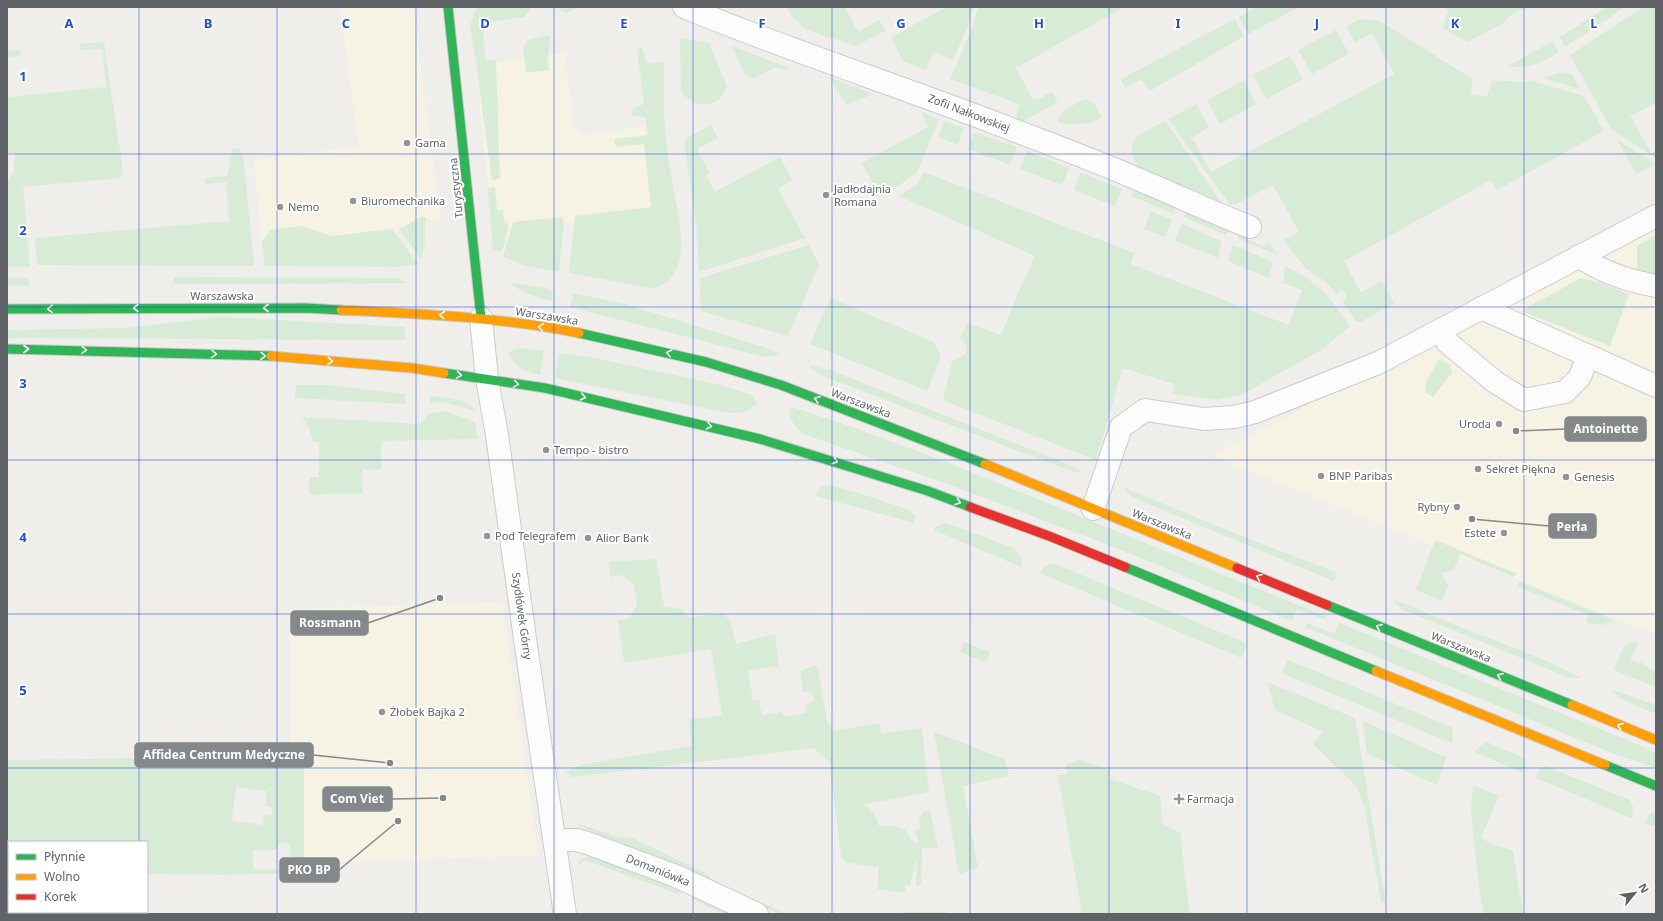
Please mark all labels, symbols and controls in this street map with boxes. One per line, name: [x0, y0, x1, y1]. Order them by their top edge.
text: A: [65, 14, 74, 32]
text: B: [204, 14, 212, 32]
text: C: [342, 14, 350, 32]
text: D: [480, 14, 490, 32]
text: E: [620, 14, 628, 32]
text: F: [758, 14, 766, 32]
text: G: [896, 14, 906, 32]
text: H: [1034, 14, 1044, 32]
text: I: [1175, 14, 1181, 32]
text: J: [1314, 14, 1319, 32]
text: K: [1451, 14, 1460, 32]
text: L: [1590, 14, 1598, 32]
text: 1: [19, 67, 27, 85]
street label: Zofii Nałkowskiej: [926, 90, 1012, 135]
place label: Gama: [415, 135, 446, 150]
marker: Gama: [402, 138, 412, 148]
street label: Turystyczna: [445, 157, 466, 219]
place label: Jadłodajnia Romana: [833, 181, 891, 209]
marker: Jadłodajnia Romana: [821, 190, 831, 200]
place label: Biuromechanika: [361, 193, 445, 208]
marker: Biuromechanika: [348, 196, 358, 206]
place label: Nemo: [288, 199, 320, 214]
marker: Nemo: [275, 202, 285, 212]
text: 2: [19, 221, 27, 239]
street label: Warszawska: [190, 288, 254, 303]
street label: Warszawska: [515, 303, 580, 328]
one-way arrow: [47, 304, 53, 313]
one-way arrow: [133, 304, 139, 312]
one-way arrow: [263, 304, 269, 312]
one-way arrow: [439, 310, 445, 319]
one-way arrow: [538, 323, 544, 332]
one-way arrow: [23, 345, 29, 353]
one-way arrow: [81, 346, 87, 354]
one-way arrow: [665, 349, 672, 358]
one-way arrow: [211, 350, 217, 359]
one-way arrow: [260, 352, 266, 360]
one-way arrow: [327, 356, 333, 365]
one-way arrow: [456, 370, 462, 379]
text: 3: [19, 374, 27, 392]
one-way arrow: [513, 379, 519, 388]
street label: Warszawska: [829, 384, 893, 421]
one-way arrow: [580, 392, 586, 400]
one-way arrow: [814, 395, 821, 403]
place label: Uroda: [1459, 416, 1491, 431]
callout: Antoinette: [1565, 417, 1646, 441]
marker: Uroda: [1494, 419, 1504, 429]
text: Antoinette: [1574, 420, 1638, 437]
one-way arrow: [706, 422, 713, 430]
place label: Tempo - bistro: [554, 442, 629, 457]
marker: Tempo - bistro: [541, 445, 551, 455]
one-way arrow: [831, 456, 838, 465]
place label: Sekret Piękna: [1486, 461, 1556, 476]
marker: Sekret Piękna: [1473, 464, 1483, 474]
place label: BNP Paribas: [1329, 468, 1392, 483]
place label: Genesis: [1574, 469, 1615, 484]
marker: BNP Paribas: [1316, 471, 1326, 481]
marker: Genesis: [1561, 472, 1571, 482]
one-way arrow: [954, 498, 961, 506]
place label: Rybny: [1417, 499, 1449, 514]
marker: Rybny: [1452, 502, 1462, 512]
street label: Warszawska: [1130, 505, 1194, 542]
callout: Perła: [1549, 514, 1596, 538]
text: Perła: [1557, 518, 1587, 535]
place label: Estete: [1464, 525, 1496, 540]
text: 4: [19, 528, 27, 546]
place label: Pod Telegrafem: [495, 528, 576, 543]
marker: Estete: [1499, 528, 1509, 538]
place label: Alior Bank: [596, 530, 649, 545]
marker: Pod Telegrafem: [482, 531, 492, 541]
marker: Alior Bank: [583, 533, 593, 543]
street label: Szydłówek Górny: [509, 571, 536, 661]
one-way arrow: [1256, 574, 1264, 582]
callout: Rossmann: [291, 611, 368, 635]
text: Rossmann: [299, 614, 361, 631]
one-way arrow: [1376, 623, 1383, 631]
street label: Warszawska: [1429, 628, 1493, 665]
one-way arrow: [1496, 673, 1504, 681]
text: 5: [19, 681, 27, 699]
place label: Żłobek Bajka 2: [390, 704, 465, 719]
marker: Żłobek Bajka 2: [377, 707, 387, 717]
one-way arrow: [1616, 722, 1623, 730]
callout: Affidea Centrum Medyczne: [135, 743, 313, 767]
text: Affidea Centrum Medyczne: [143, 746, 305, 763]
callout: Com Viet: [323, 787, 392, 811]
text: Com Viet: [330, 790, 384, 807]
place label: Farmacja: [1187, 791, 1234, 806]
marker: Farmacja: [1174, 794, 1184, 804]
legend: [8, 841, 148, 913]
text: Płynnie: [44, 848, 85, 865]
street label: Domaniówka: [624, 850, 692, 889]
callout: PKO BP: [280, 858, 339, 882]
text: PKO BP: [287, 861, 331, 878]
text: Wolno: [44, 868, 80, 885]
north arrow: [1615, 873, 1655, 913]
text: N: [1635, 880, 1653, 895]
text: Korek: [44, 888, 77, 905]

